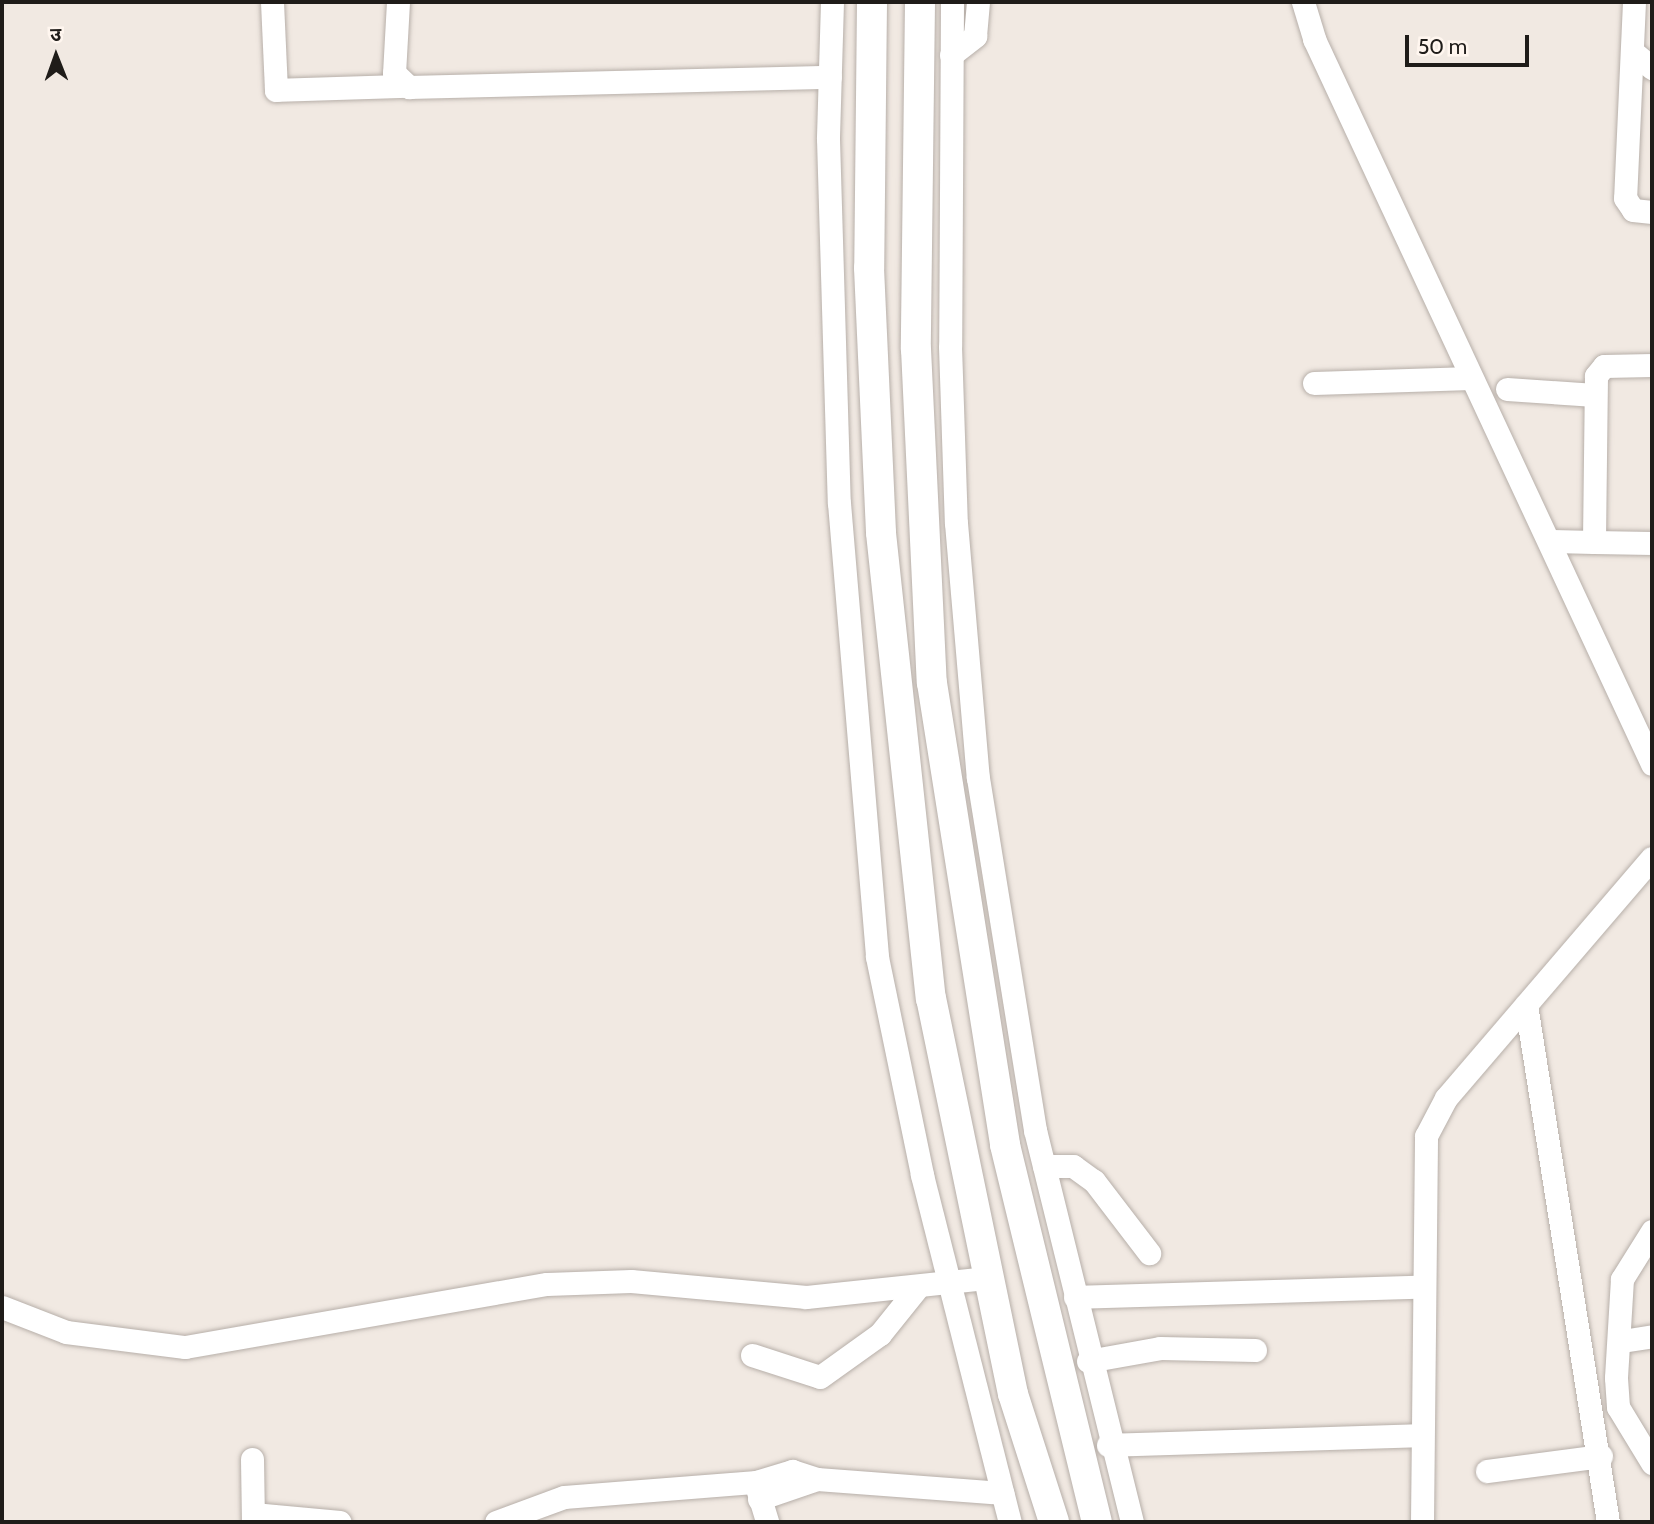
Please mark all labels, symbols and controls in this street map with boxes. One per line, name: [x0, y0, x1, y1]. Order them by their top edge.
north arrow: [21, 21, 91, 91]
scale bar: [1409, 21, 1533, 65]
text: उ: [50, 23, 61, 46]
text: 50 m: [1418, 34, 1467, 59]

